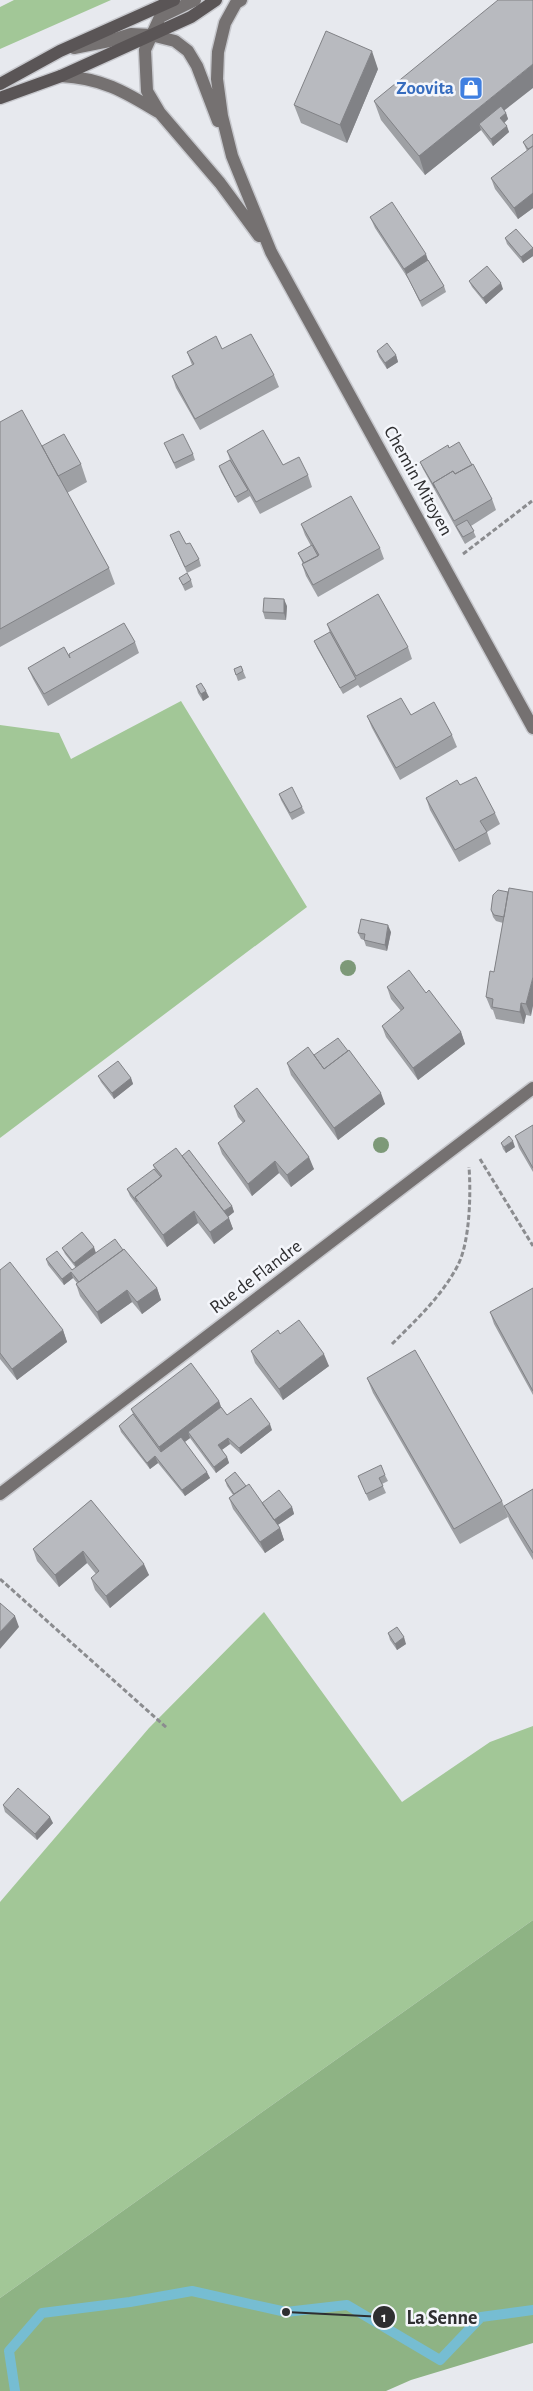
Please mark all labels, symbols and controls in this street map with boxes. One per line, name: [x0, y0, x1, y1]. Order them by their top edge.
shop icon: Zoovita: [458, 75, 484, 101]
place label: Zoovita: [396, 79, 454, 98]
street label: Chemin Mitoyen: [380, 423, 456, 539]
street label: Rue de Flandre: [207, 1236, 305, 1318]
callout: La Senne: [372, 2299, 488, 2334]
text: La Senne: [407, 2308, 477, 2328]
text: 1: [381, 2310, 387, 2325]

